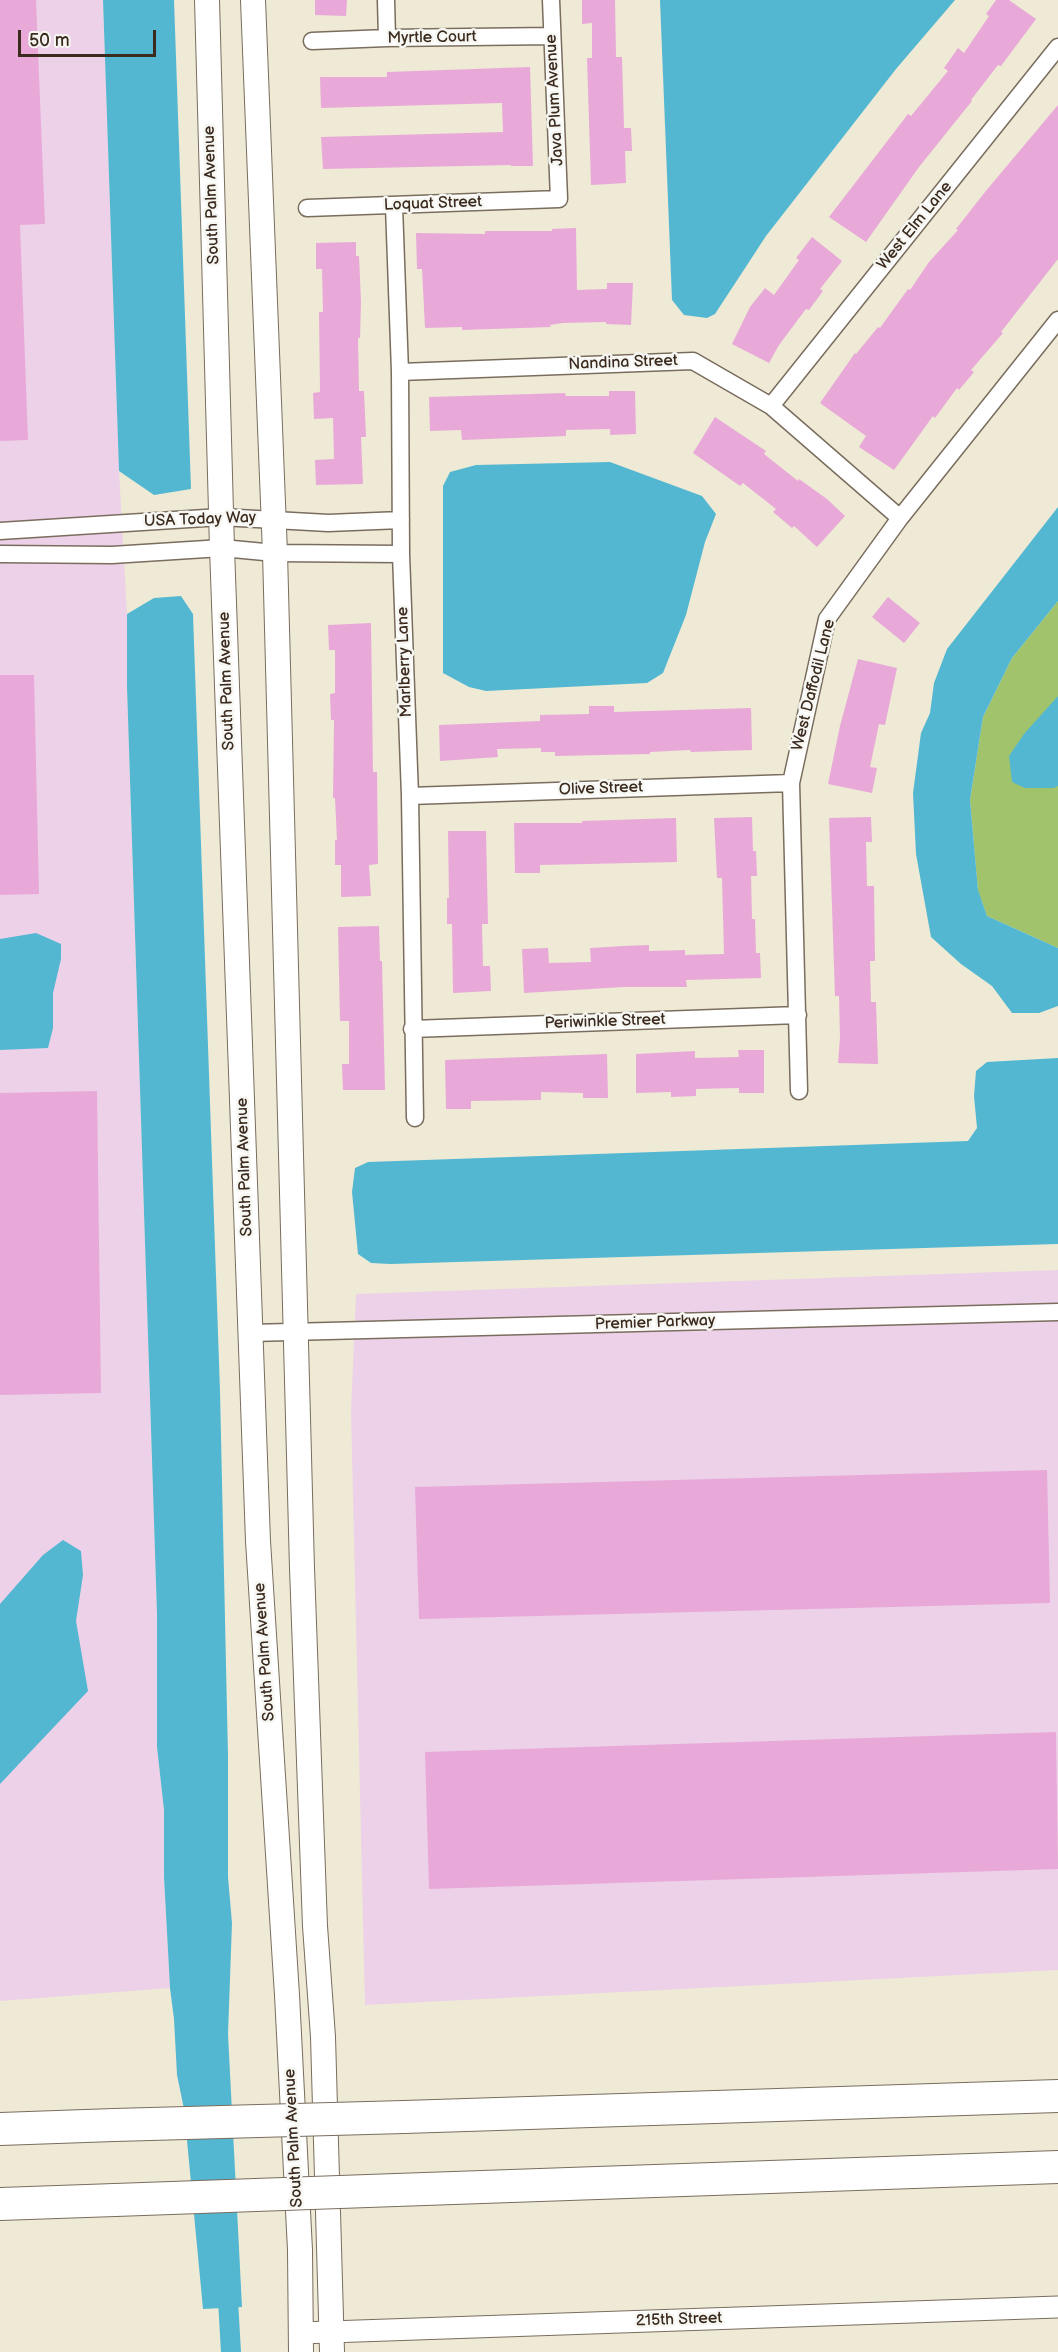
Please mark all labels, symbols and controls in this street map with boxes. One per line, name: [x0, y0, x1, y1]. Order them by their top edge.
scale bar: [21, 18, 159, 56]
street label: Myrtle Court: [387, 28, 477, 48]
text: 50 m: [29, 30, 70, 51]
street label: Java Plum Avenue: [542, 34, 568, 166]
street label: South Palm Avenue: [200, 125, 224, 265]
street label: West Elm Lane: [873, 178, 957, 274]
street label: Loquat Street: [384, 193, 482, 215]
street label: Nandina Street: [568, 351, 678, 375]
street label: USA Today Way: [144, 508, 256, 532]
street label: Marlberry Lane: [393, 606, 417, 718]
street label: South Palm Avenue: [215, 611, 239, 751]
street label: West Daffodil Lane: [788, 617, 840, 753]
street label: Olive Street: [559, 778, 643, 800]
street label: Periwinkle Street: [544, 1010, 666, 1034]
street label: South Palm Avenue: [233, 1097, 257, 1237]
street label: Premier Parkway: [594, 1311, 716, 1335]
street label: South Palm Avenue: [251, 1582, 279, 1722]
street label: South Palm Avenue: [281, 2068, 307, 2208]
street label: 215th Street: [635, 2309, 723, 2331]

